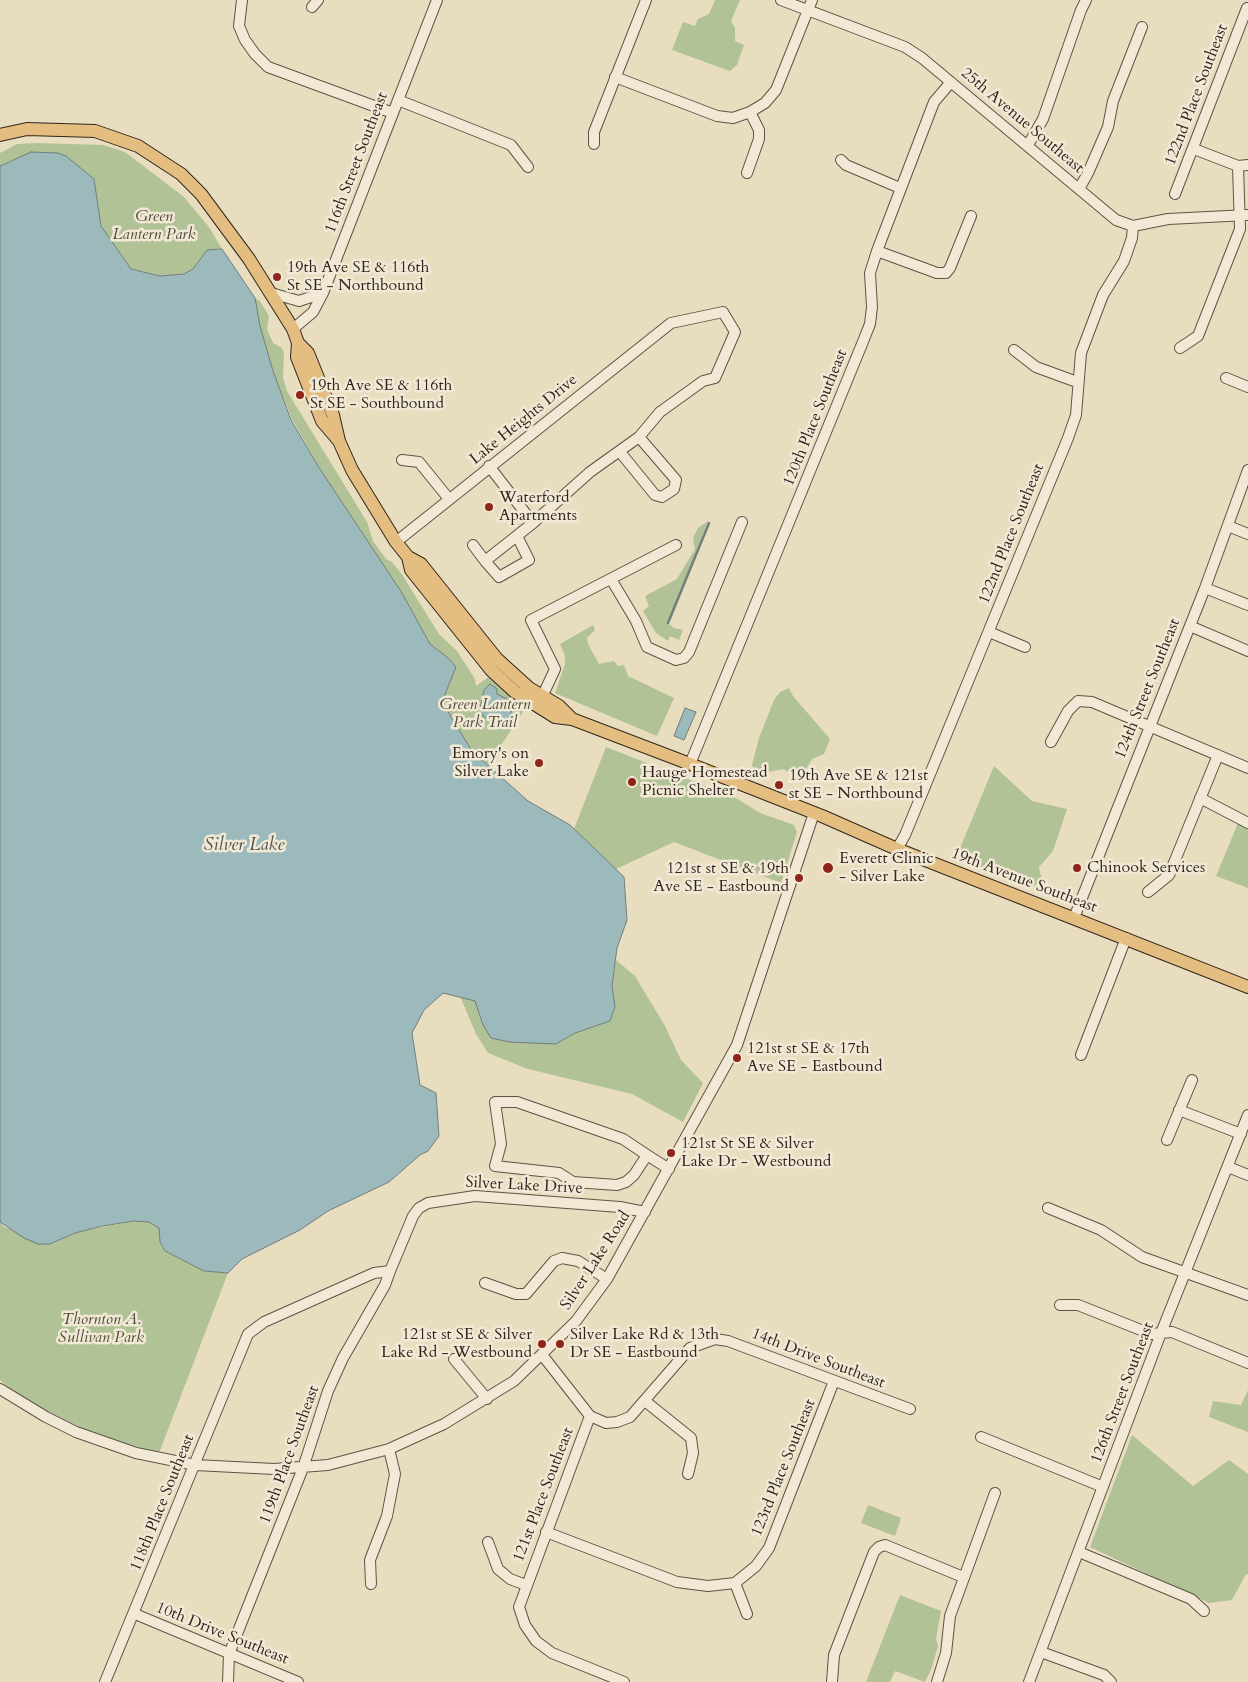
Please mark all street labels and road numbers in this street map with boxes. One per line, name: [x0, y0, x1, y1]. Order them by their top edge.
street label: 122nd Place Southeast: [1161, 22, 1233, 168]
street label: 25th Avenue Southeast: [957, 64, 1087, 178]
street label: 116th Street Southeast: [321, 90, 393, 236]
street label: 120th Place Southeast: [780, 347, 852, 489]
street label: Lake Heights Drive: [466, 371, 582, 469]
street label: 122nd Place Southeast: [975, 461, 1049, 607]
street label: 124th Street Southeast: [1111, 616, 1185, 762]
street label: 19th Avenue Southeast: [948, 844, 1100, 918]
street label: Silver Lake Drive: [465, 1173, 583, 1199]
street label: Silver Lake Road: [557, 1208, 635, 1314]
street label: 126th Street Southeast: [1087, 1320, 1159, 1466]
street label: 14th Drive Southeast: [749, 1325, 887, 1393]
street label: 119th Place Southeast: [256, 1383, 324, 1527]
street label: 123rd Place Southeast: [748, 1397, 820, 1539]
street label: 121st Place Southeast: [510, 1425, 578, 1565]
street label: 118th Place Southeast: [127, 1432, 199, 1574]
street label: 10th Drive Southeast: [153, 1599, 291, 1669]

